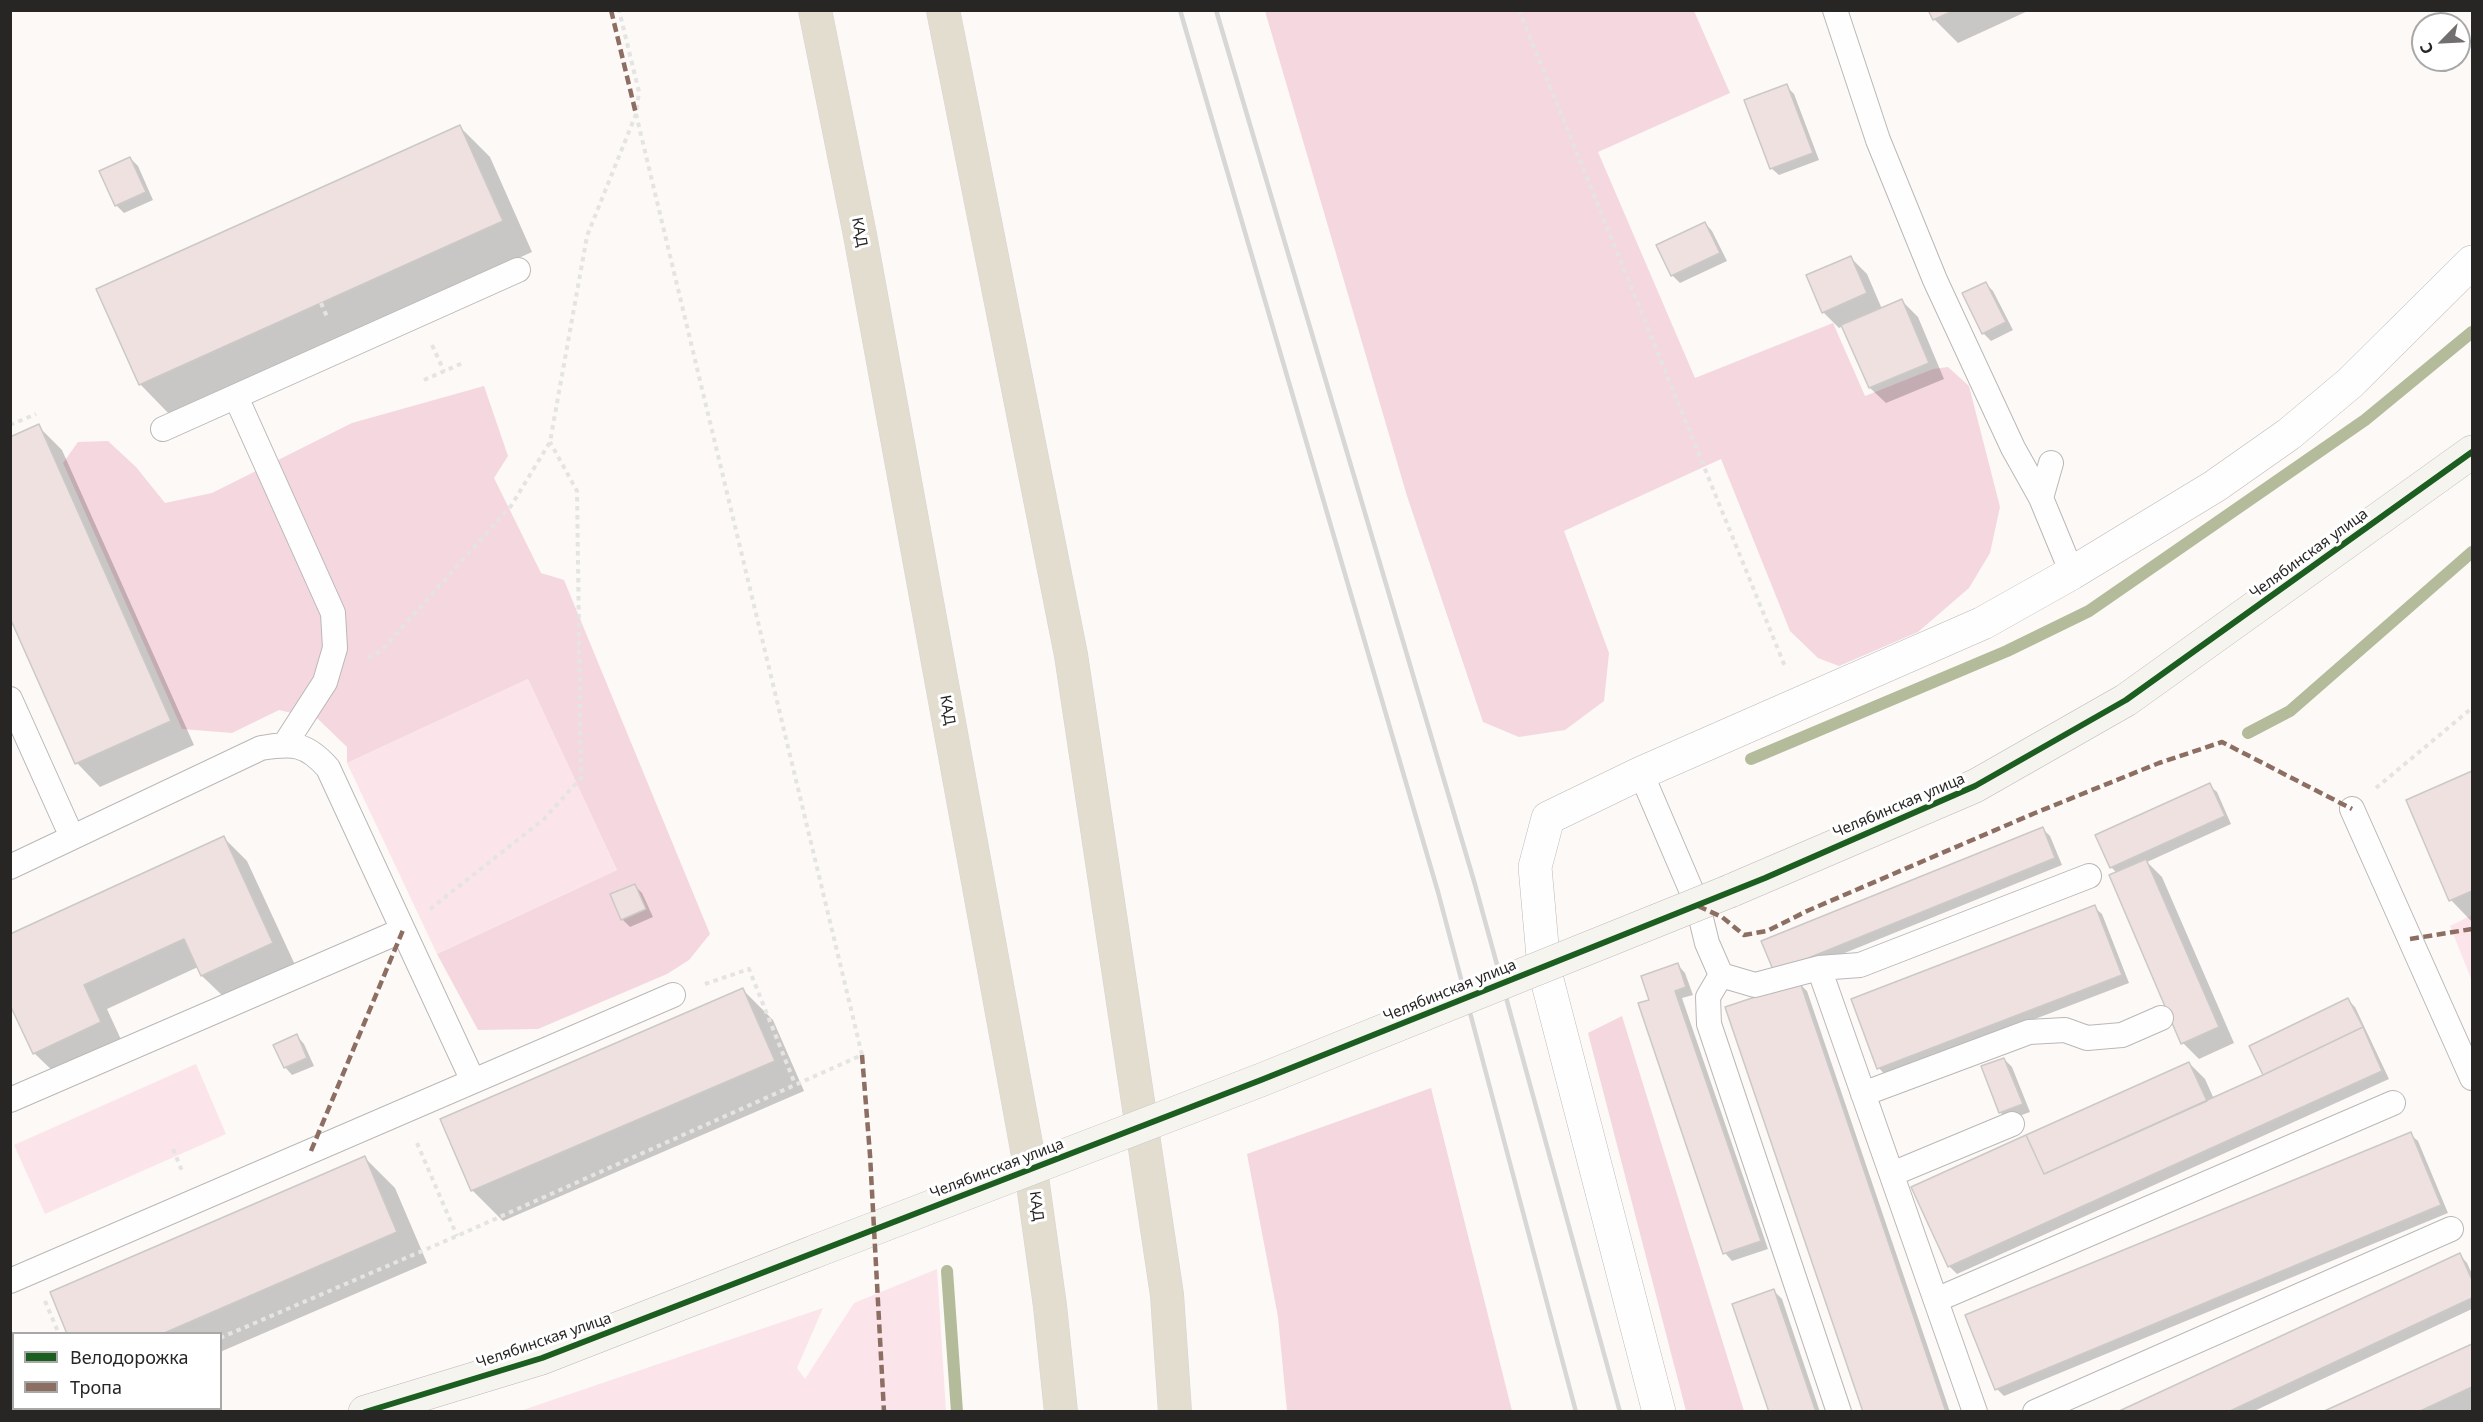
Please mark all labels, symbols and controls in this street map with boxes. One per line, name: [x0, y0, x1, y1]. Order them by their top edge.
north arrow: [2411, 12, 2471, 72]
text: С: [2414, 39, 2439, 58]
street label: КАД: [847, 216, 871, 248]
street label: Челябинская улица: [2246, 505, 2372, 603]
street label: КАД: [936, 694, 958, 726]
street label: Челябинская улица: [1830, 770, 1968, 842]
street label: Челябинская улица: [1381, 956, 1519, 1026]
street label: Челябинская улица: [928, 1135, 1066, 1203]
street label: КАД: [1025, 1190, 1047, 1222]
street label: Челябинская улица: [474, 1309, 614, 1373]
legend: [12, 1332, 222, 1410]
text: Велодорожка: [70, 1345, 188, 1369]
text: Тропа: [70, 1375, 122, 1399]

